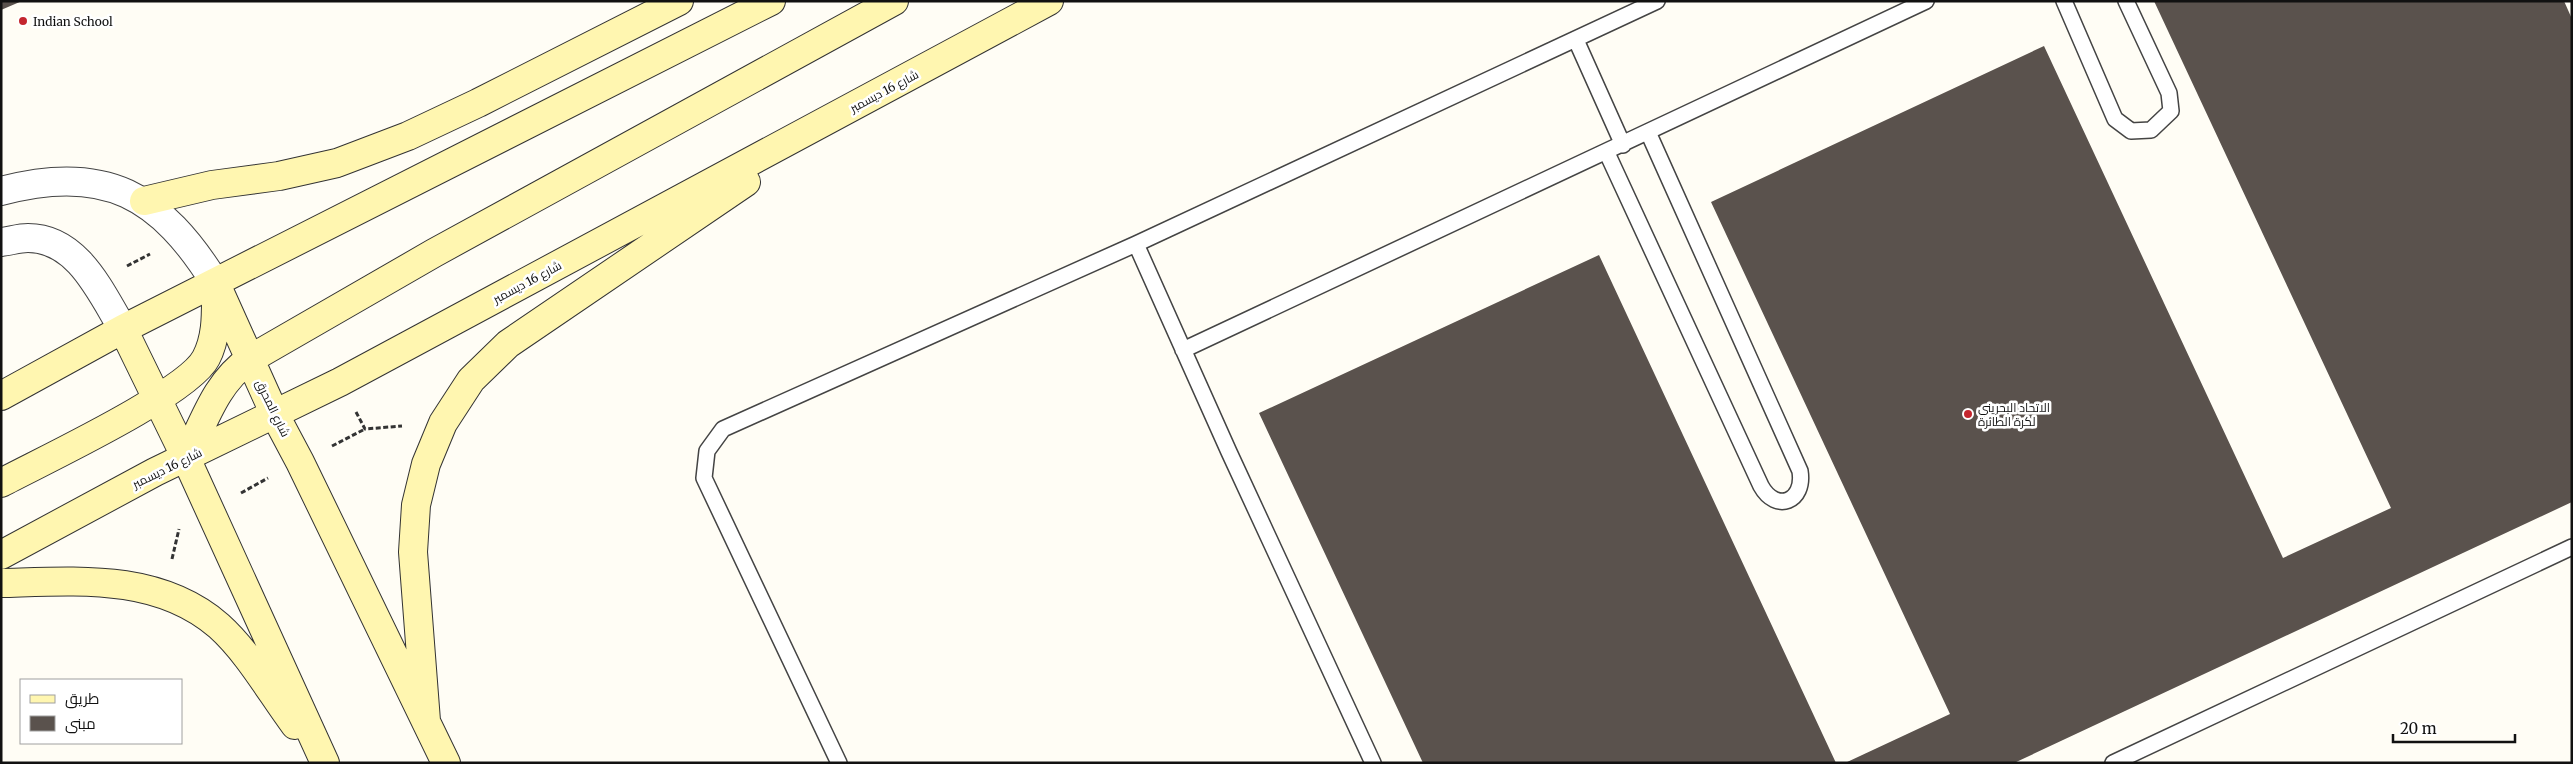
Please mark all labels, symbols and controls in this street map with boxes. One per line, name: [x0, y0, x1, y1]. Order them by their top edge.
place label: Indian School: [33, 14, 113, 29]
marker: Indian School: [17, 15, 29, 27]
street label: شارع 16 ديسمبر: [846, 67, 921, 117]
street label: شارع 16 ديسمبر: [489, 258, 564, 308]
street label: شارع المحرق: [252, 377, 293, 440]
place label: الاتحاد البحريني لكرة الطائرة: [1978, 400, 2050, 429]
marker: الاتحاد البحريني لكرة الطائرة: [1962, 408, 1974, 420]
street label: شارع 16 ديسمبر: [129, 445, 205, 493]
legend: [20, 679, 182, 744]
text: طريق: [65, 689, 99, 709]
scale bar: [2393, 712, 2516, 744]
text: مبنى: [65, 714, 96, 734]
text: 20 m: [2400, 719, 2437, 738]

